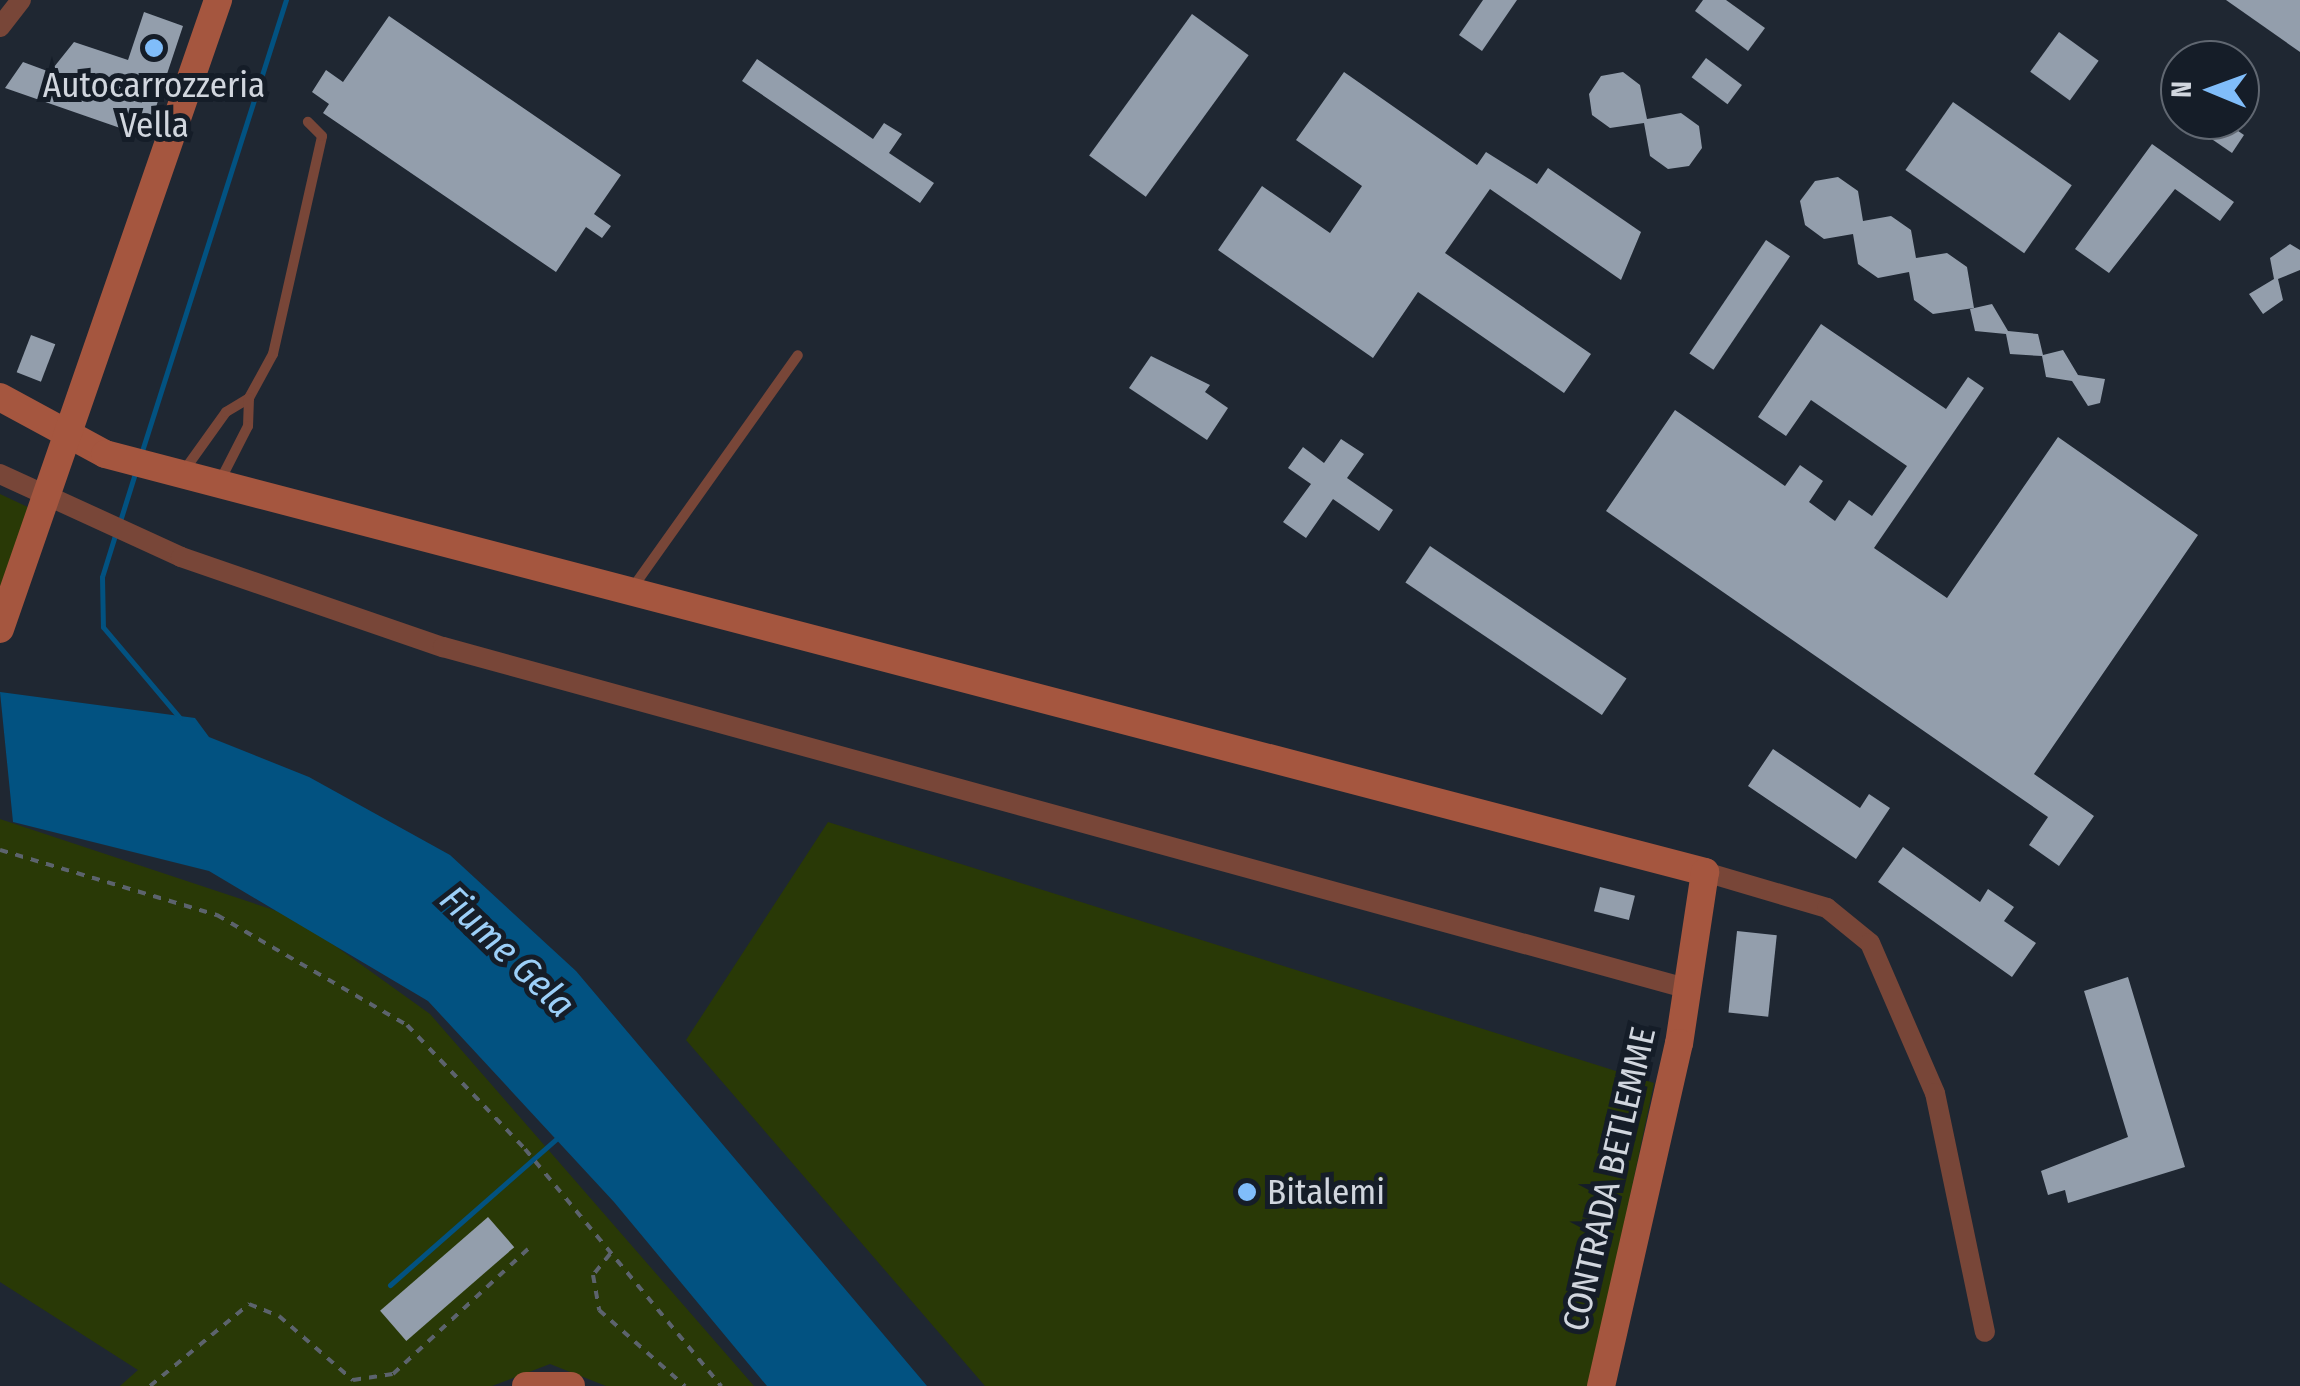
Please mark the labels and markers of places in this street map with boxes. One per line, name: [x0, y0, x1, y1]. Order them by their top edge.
marker: Autocarrozzeria Vella: [143, 37, 165, 59]
place label: Autocarrozzeria Vella: [43, 64, 265, 146]
place label: Bitalemi: [1267, 1171, 1385, 1213]
marker: Bitalemi: [1236, 1181, 1258, 1203]

